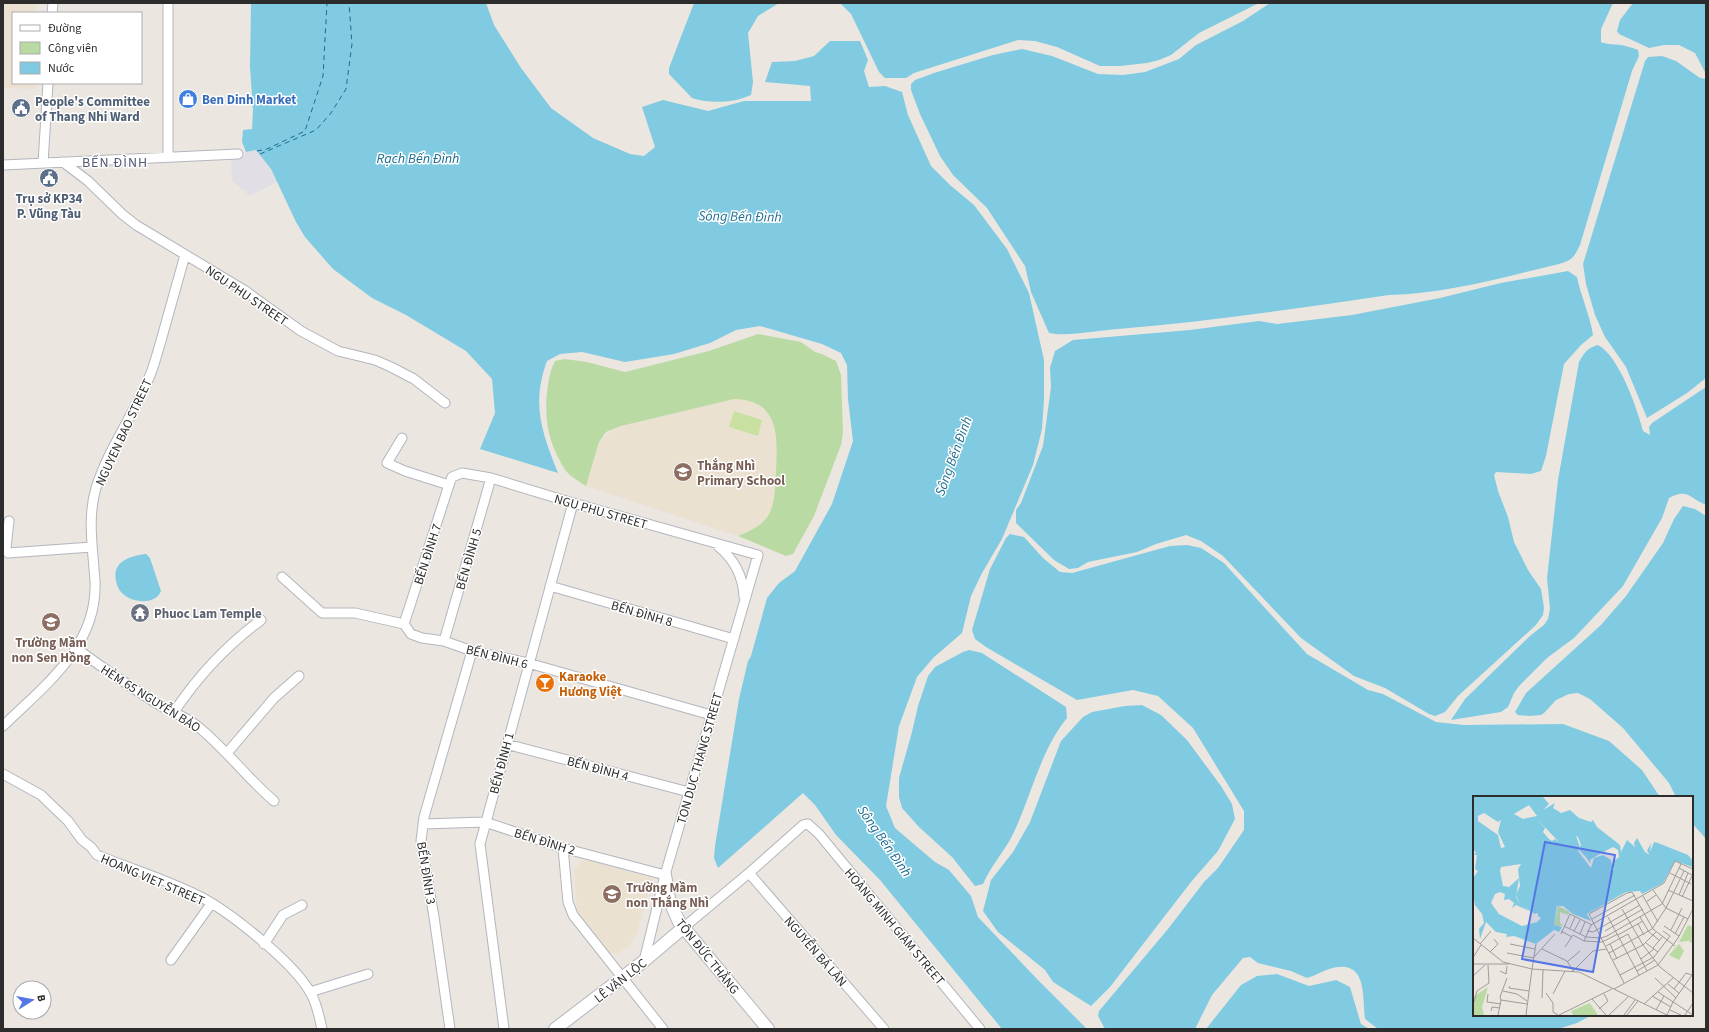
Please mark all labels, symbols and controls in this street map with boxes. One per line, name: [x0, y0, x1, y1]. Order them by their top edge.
legend: [12, 12, 142, 84]
text: Đường: [48, 20, 81, 37]
text: Công viên: [48, 40, 97, 57]
text: Nước: [48, 60, 75, 77]
shop icon: Ben Dinh Market: [177, 88, 199, 110]
place label: Ben Dinh Market: [202, 91, 296, 109]
place label: People's Committee of Thang Nhi Ward: [35, 93, 150, 126]
public building icon: People's Committee of Thang Nhi Ward: [10, 97, 32, 119]
water label: Rạch Bến Đình: [377, 149, 459, 169]
district label: BẾN ĐÌNH: [82, 153, 148, 173]
public building icon: Trụ sở KP34 P. Vũng Tàu: [38, 167, 60, 189]
place label: Trụ sở KP34 P. Vũng Tàu: [16, 190, 83, 223]
water label: Sông Bến Đình: [698, 206, 782, 228]
street label: NGU PHU STREET: [202, 262, 291, 330]
street label: NGUYEN BAO STREET: [91, 376, 157, 489]
water label: Sông Bến Đình: [930, 414, 978, 499]
place label: Thắng Nhì Primary School: [697, 457, 785, 490]
school or university icon: Thắng Nhì Primary School: [672, 461, 694, 483]
street label: NGU PHU STREET: [552, 490, 649, 534]
street label: BẾN ĐÌNH 7: [410, 522, 446, 587]
street label: BẾN ĐÌNH 5: [452, 526, 486, 592]
street label: BẾN ĐÌNH 8: [609, 597, 675, 631]
temple icon: Phuoc Lam Temple: [129, 602, 151, 624]
place label: Phuoc Lam Temple: [154, 605, 262, 623]
school or university icon: Trường Mầm non Sen Hồng: [40, 611, 62, 633]
place label: Trường Mầm non Sen Hồng: [11, 634, 91, 667]
street label: BẾN ĐÌNH 6: [464, 641, 530, 673]
street label: HẺM 65 NGUYỄN BẢO: [97, 661, 204, 737]
place label: Karaoke Hương Việt: [559, 668, 622, 701]
bar icon: Karaoke Hương Việt: [534, 672, 556, 694]
street label: TON DUC THANG STREET: [673, 690, 727, 826]
street label: BẾN ĐÌNH 1: [485, 730, 519, 796]
street label: BẾN ĐÌNH 4: [565, 752, 631, 786]
inset map: [1473, 796, 1693, 1016]
water label: Sông Bến Đình: [852, 802, 916, 881]
street label: BẾN ĐÌNH 2: [512, 824, 578, 860]
street label: BẾN ĐÌNH 3: [412, 841, 440, 906]
street label: HOANG VIET STREET: [98, 850, 207, 910]
street label: HOÀNG MINH GIÁM STREET: [840, 864, 949, 989]
place label: Trường Mầm non Thắng Nhì: [626, 879, 709, 912]
school or university icon: Trường Mầm non Thắng Nhì: [601, 883, 623, 905]
street label: NGUYỄN BÁ LÂN: [780, 913, 851, 991]
street label: TÔN ĐỨC THẮNG: [671, 915, 744, 998]
street label: LÊ VĂN LỘC: [590, 954, 651, 1007]
north arrow: [12, 980, 52, 1020]
text: B: [33, 993, 49, 1003]

